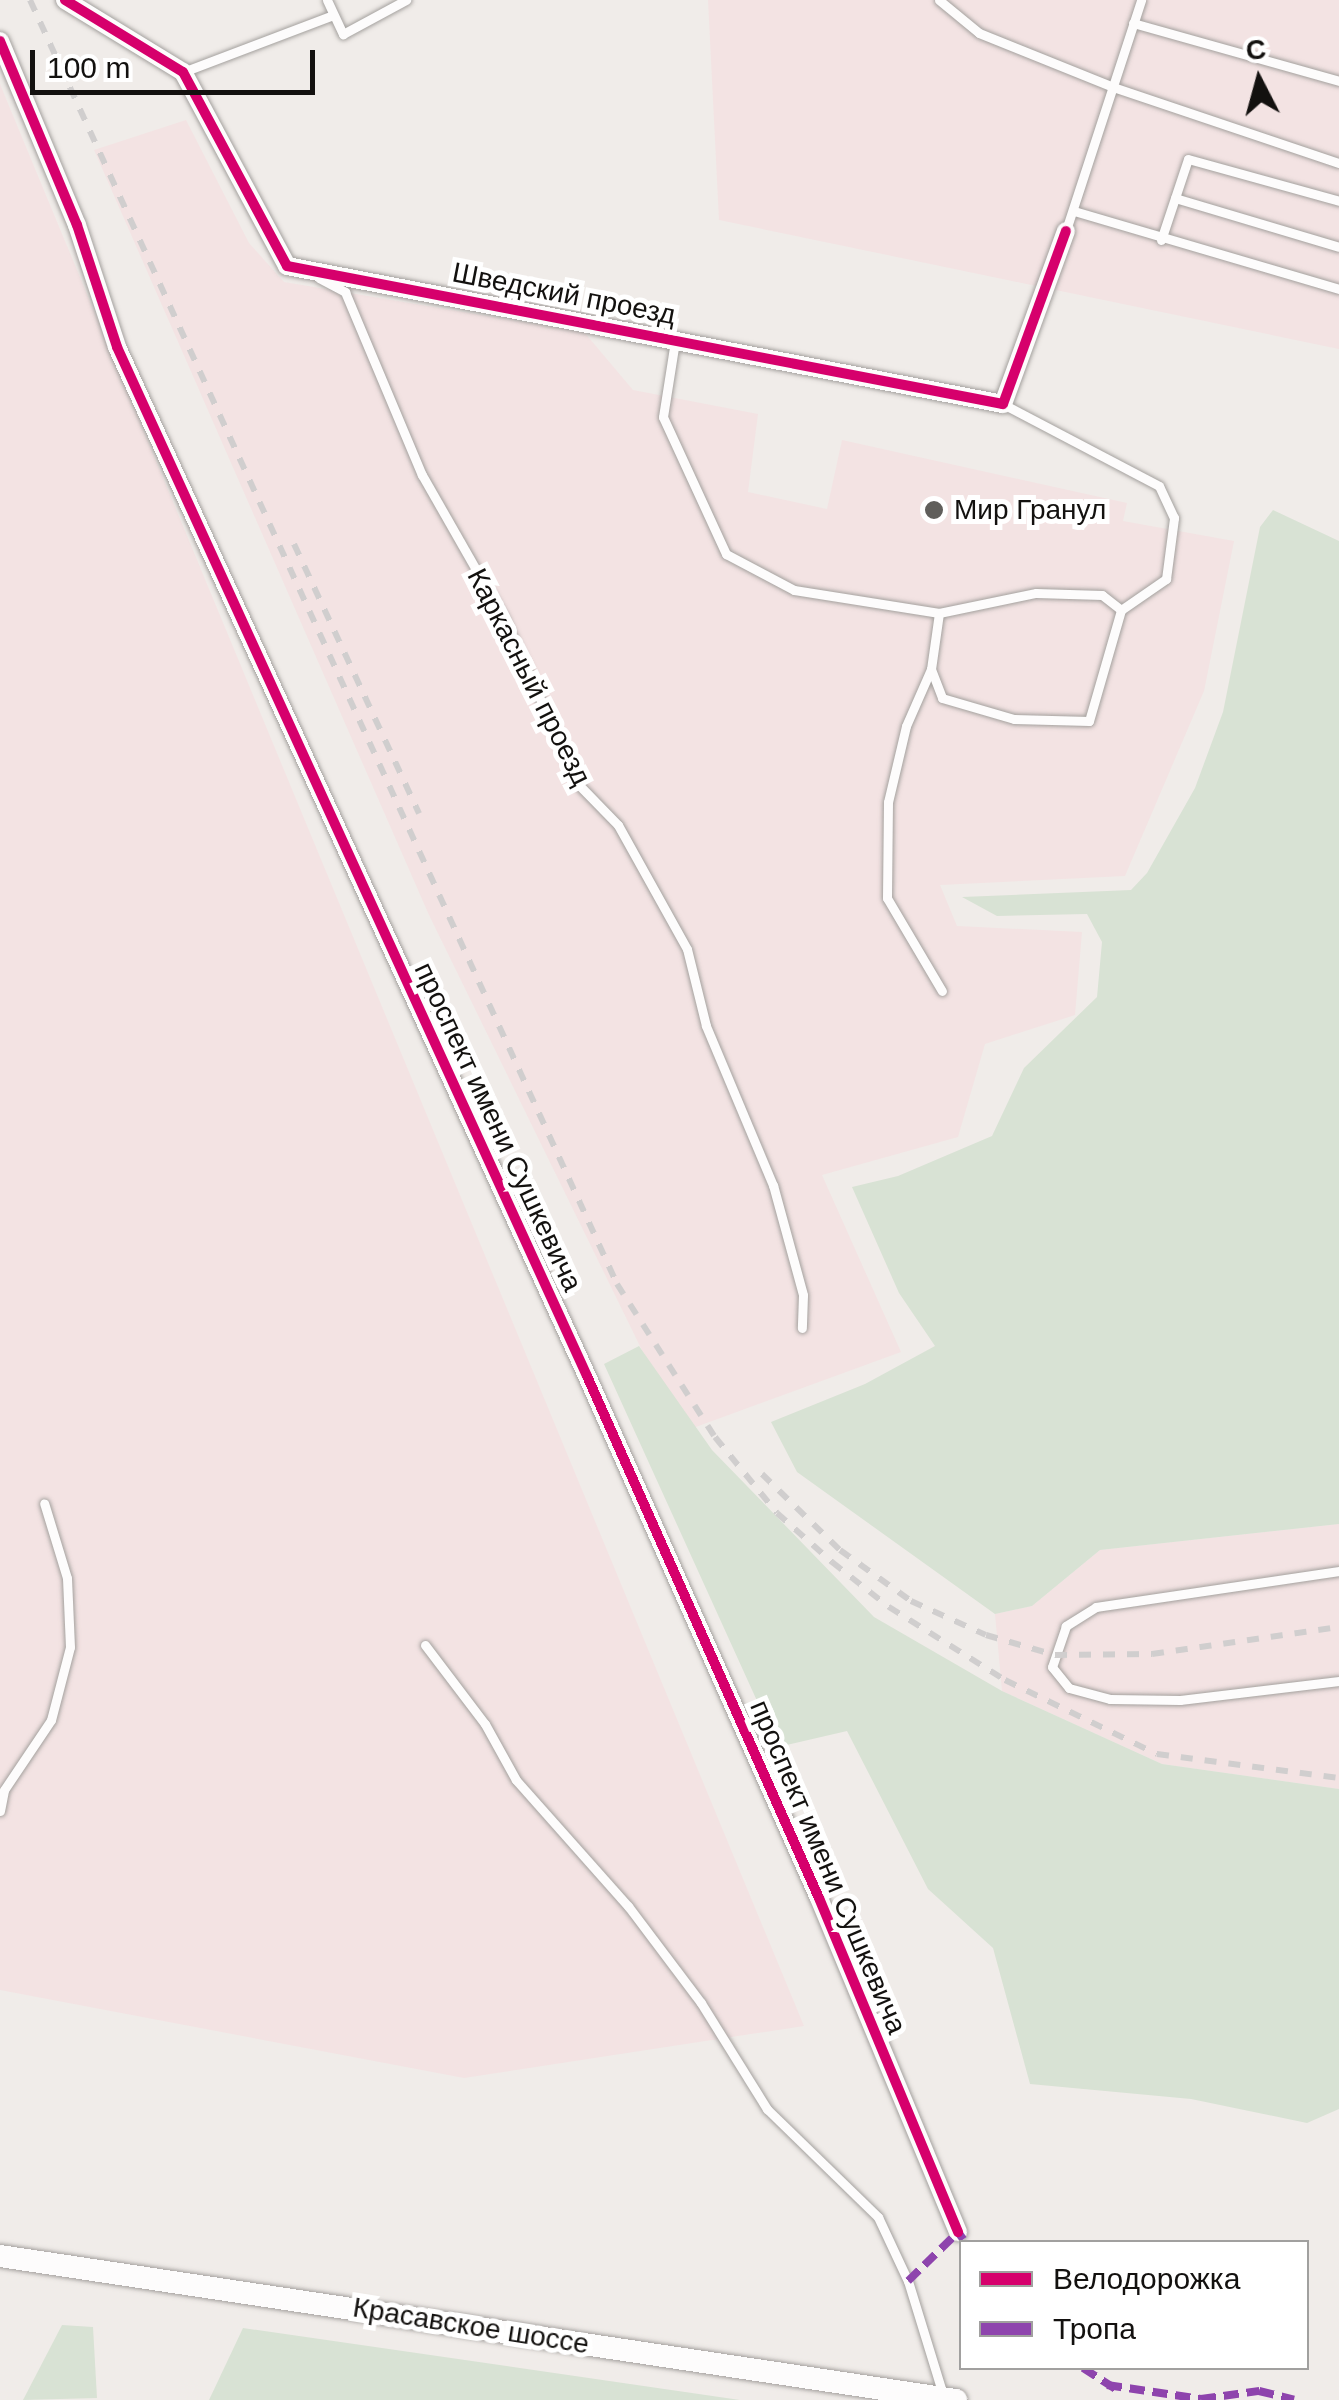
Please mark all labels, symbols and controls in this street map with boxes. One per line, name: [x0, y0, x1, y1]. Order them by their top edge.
scale bar: [35, 30, 320, 92]
north arrow: [1209, 30, 1309, 130]
text: С: [1244, 33, 1267, 66]
text: 100 m: [47, 51, 130, 84]
street label: Шведский проезд: [450, 256, 678, 332]
place label: Мир Гранул: [954, 493, 1106, 527]
marker: Мир Гранул: [923, 499, 945, 521]
street label: Каркасный проезд: [460, 563, 598, 791]
street label: проспект имени Сушкевича: [407, 957, 589, 1297]
street label: проспект имени Сушкевича: [742, 1695, 914, 2039]
legend: [959, 2240, 1309, 2370]
text: Велодорожка: [1053, 2262, 1240, 2295]
street label: Красавское шоссе: [350, 2291, 592, 2361]
text: Тропа: [1053, 2312, 1136, 2345]

